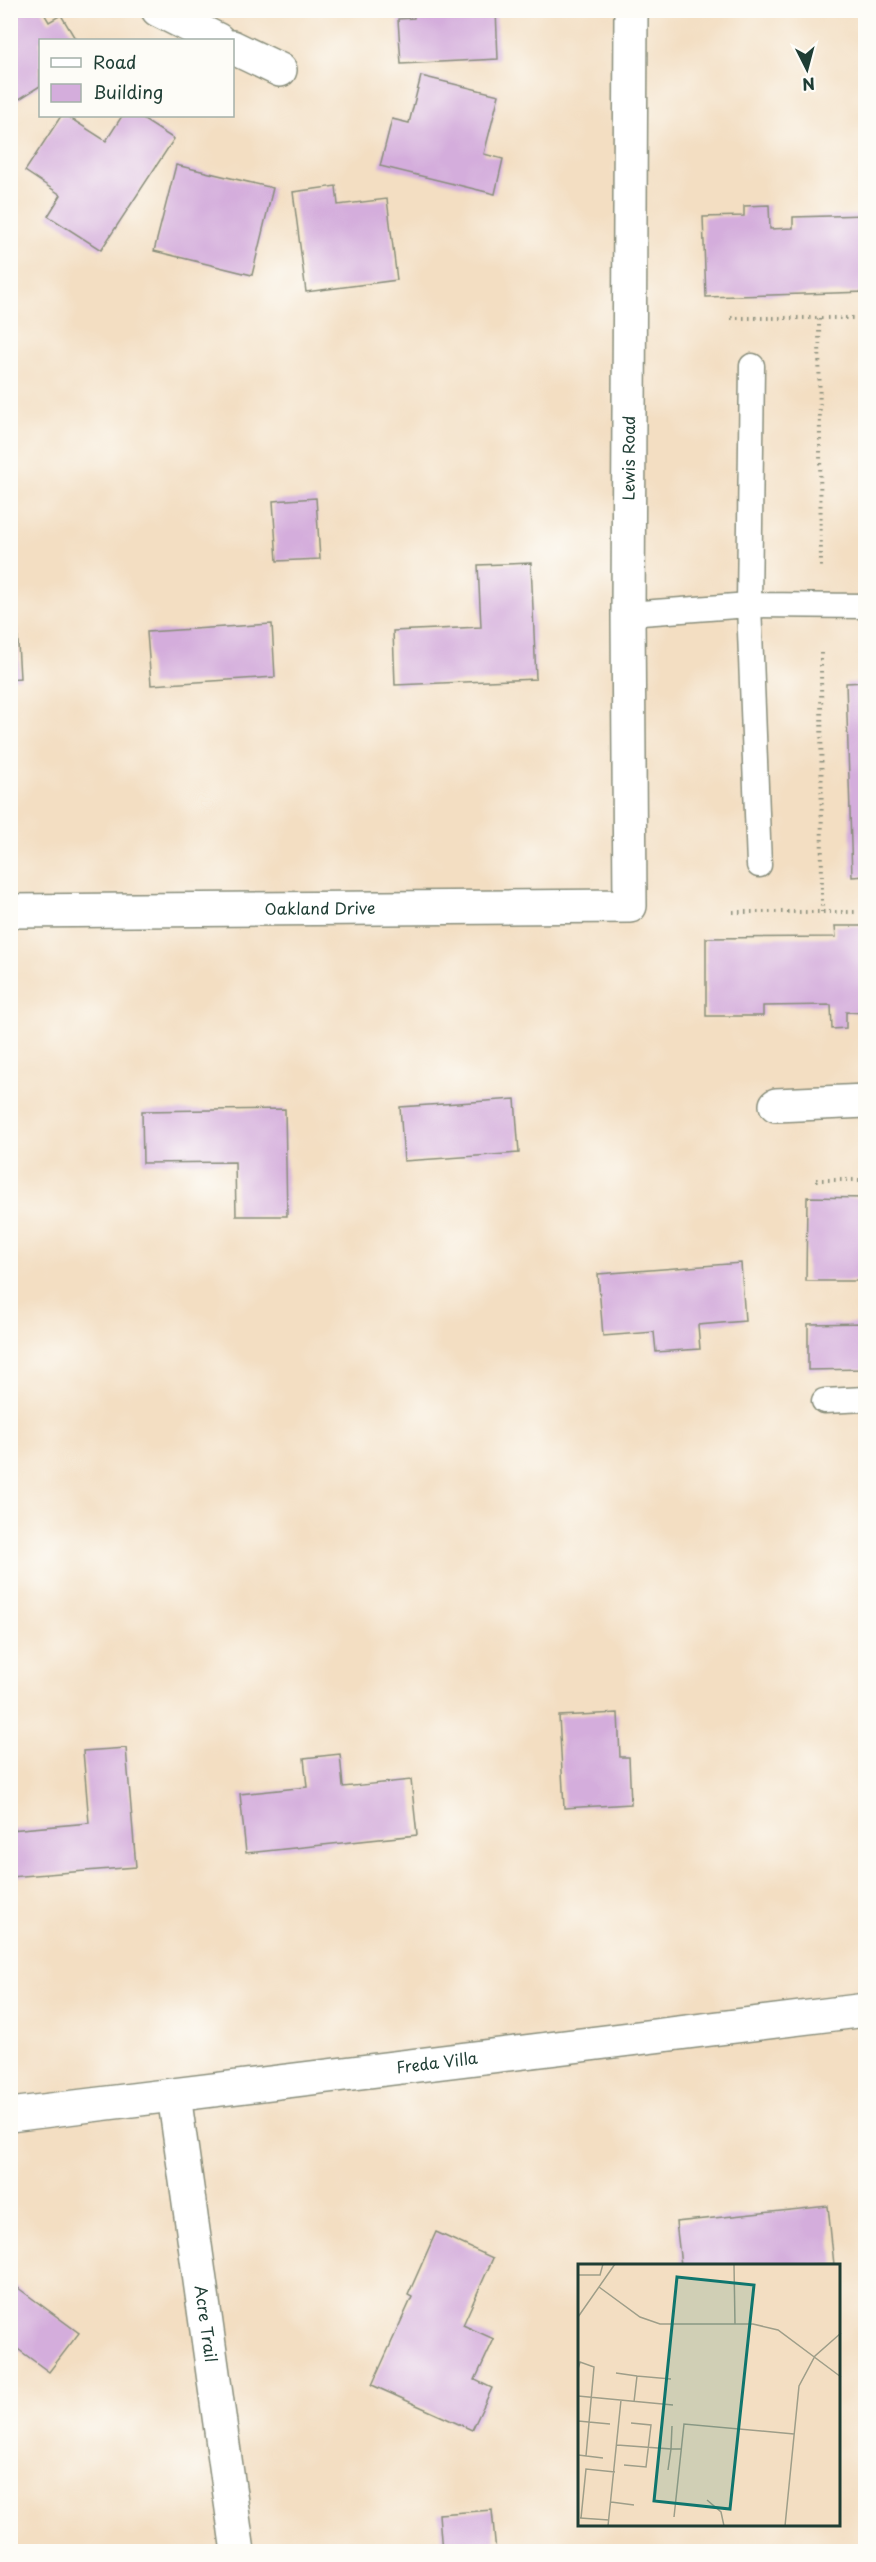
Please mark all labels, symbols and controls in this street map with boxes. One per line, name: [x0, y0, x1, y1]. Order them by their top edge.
legend: [39, 39, 234, 117]
north arrow: [777, 39, 837, 99]
text: Road: [93, 48, 137, 75]
text: N: [801, 72, 816, 98]
text: Building: [93, 78, 163, 105]
street label: Lewis Road: [616, 415, 640, 501]
street label: Oakland Drive: [264, 895, 376, 920]
street label: Freda Villa: [395, 2045, 479, 2079]
inset map: [578, 2264, 840, 2526]
street label: Acre Trail: [190, 2284, 224, 2364]

